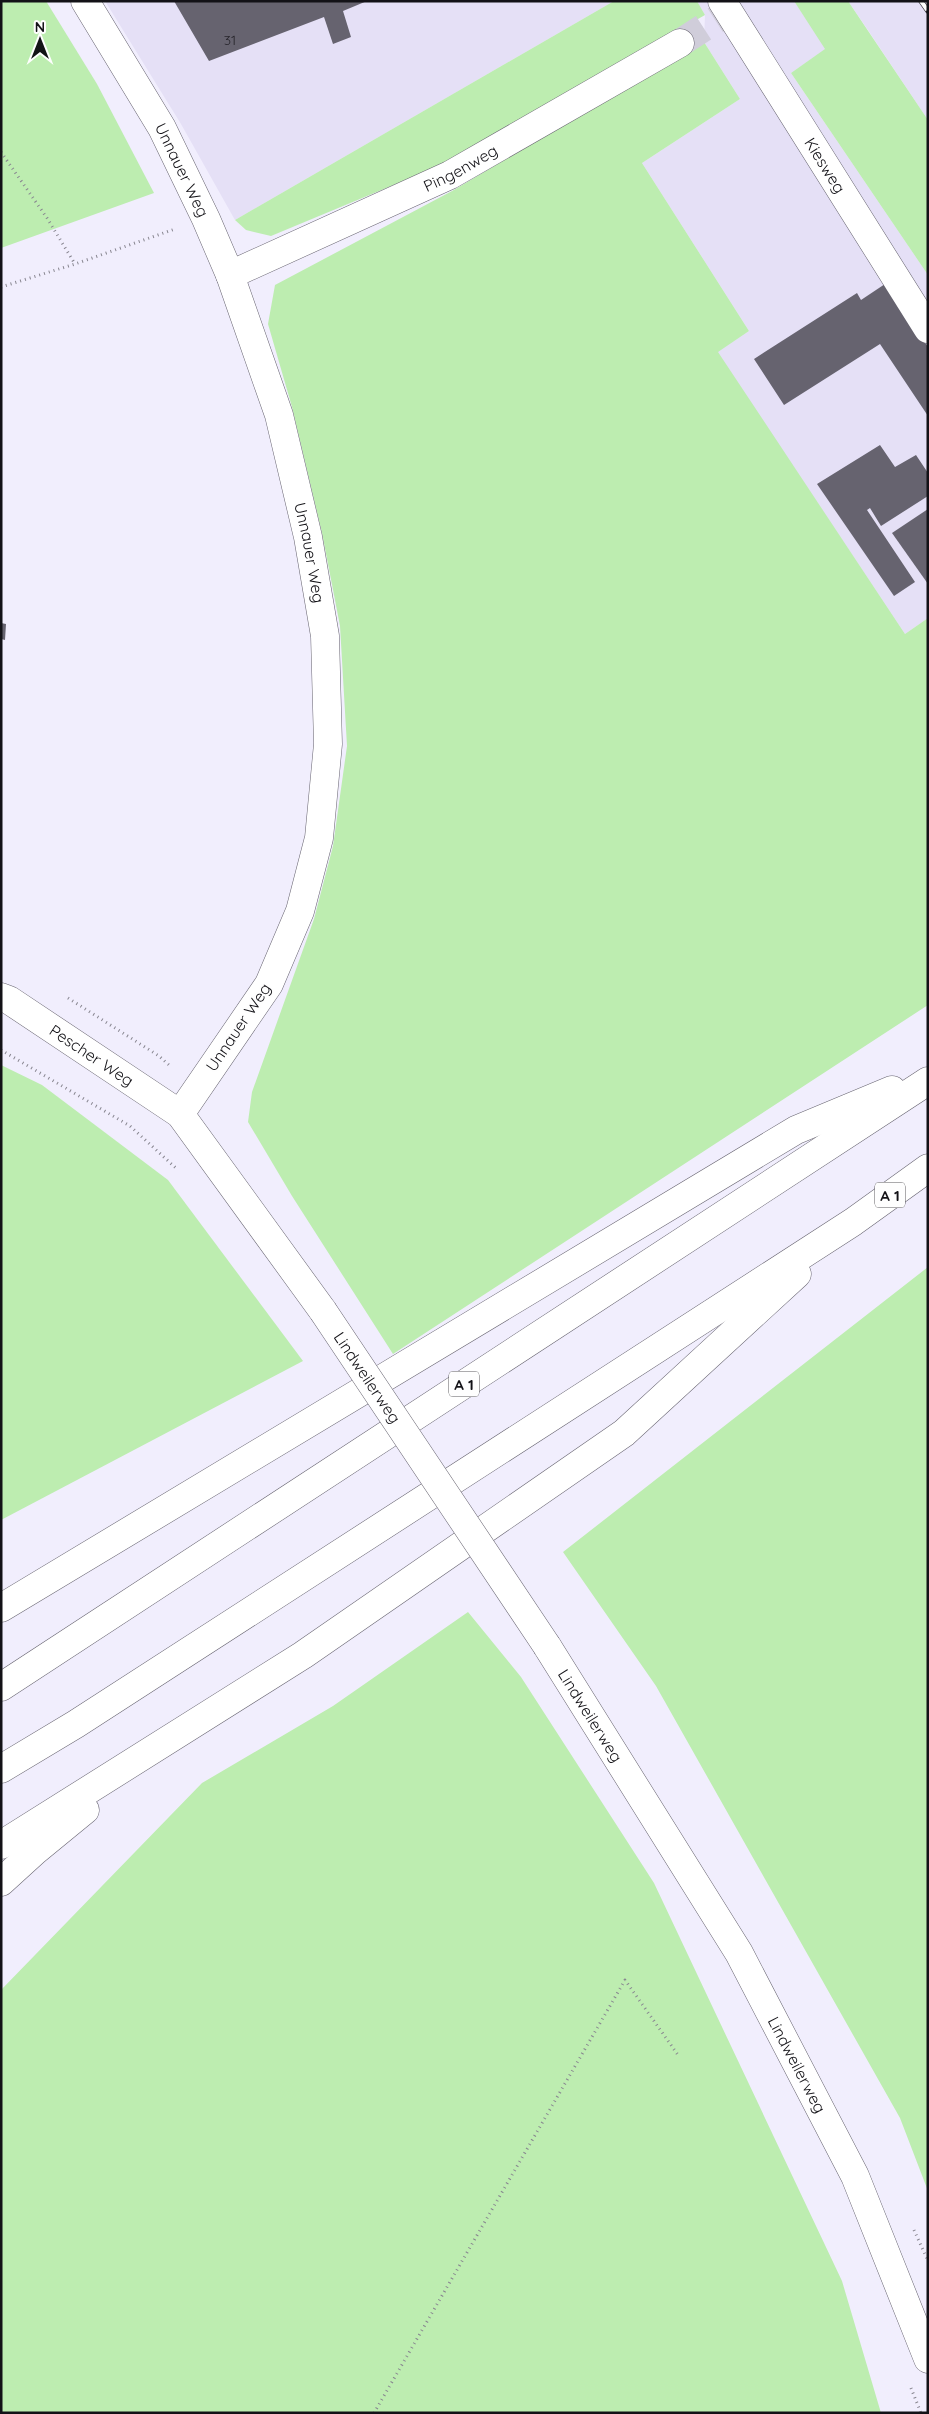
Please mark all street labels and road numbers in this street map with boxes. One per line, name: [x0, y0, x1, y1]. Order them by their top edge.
street label: Unnauer Weg: [151, 119, 214, 220]
street label: Kiesweg: [800, 134, 850, 197]
street label: Pingenweg: [420, 140, 501, 196]
street label: Unnauer Weg: [290, 500, 329, 605]
street label: Unnauer Weg: [201, 979, 275, 1075]
street label: Pescher Weg: [46, 1020, 138, 1090]
road number: A 1: [875, 1182, 905, 1208]
street label: Lindweilerweg: [330, 1328, 405, 1427]
road number: A 1: [449, 1372, 479, 1396]
street label: Lindweilerweg: [554, 1665, 627, 1766]
street label: Lindweilerweg: [764, 2013, 830, 2116]

